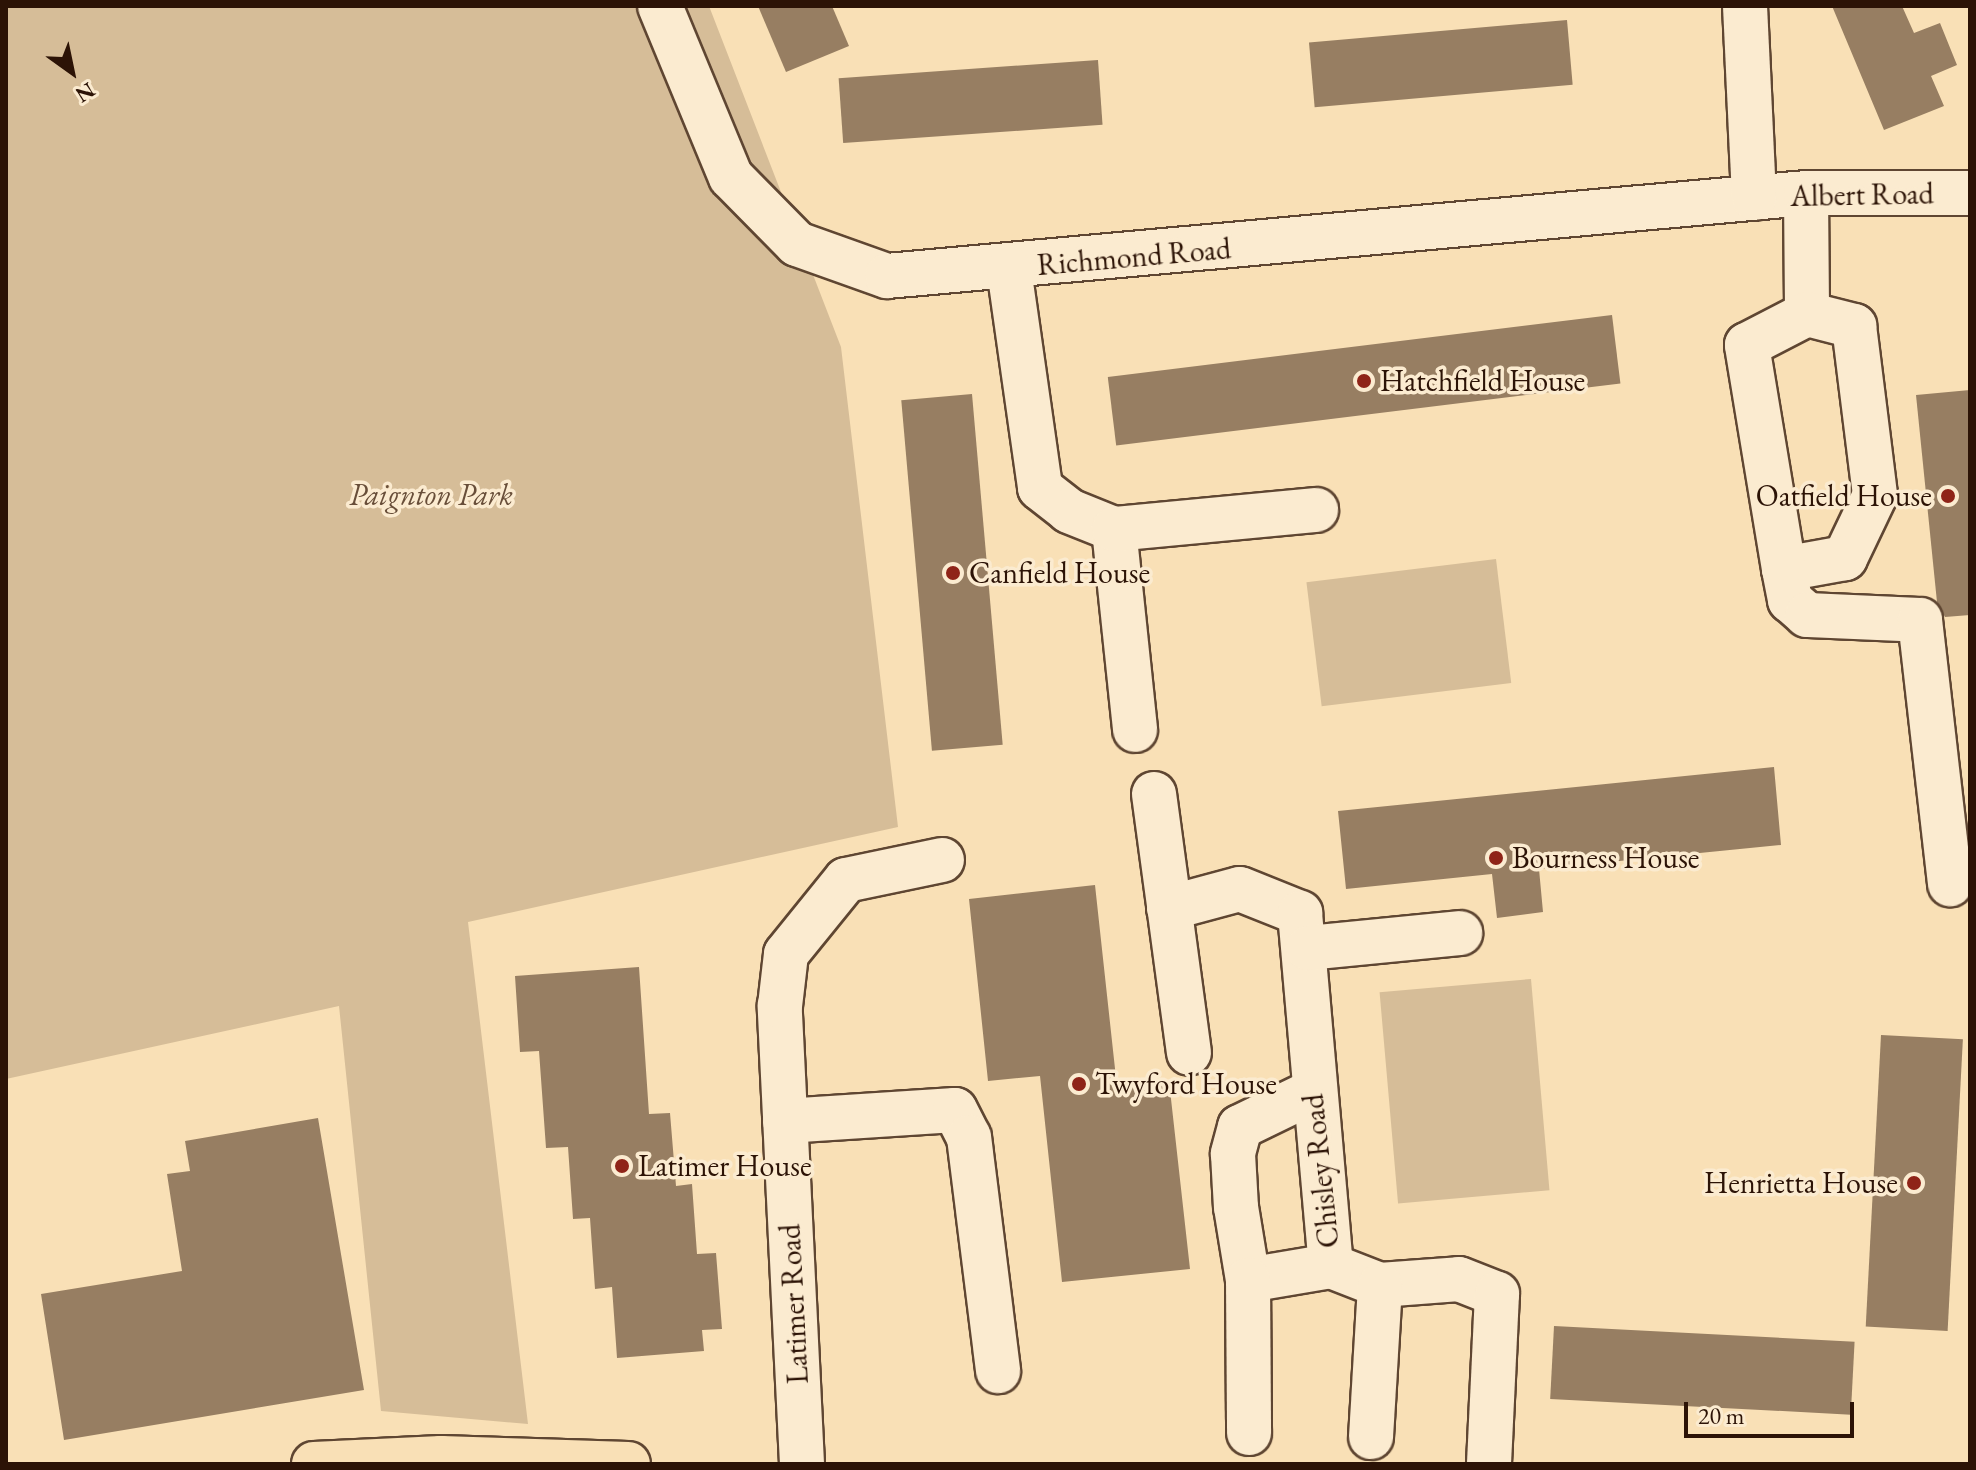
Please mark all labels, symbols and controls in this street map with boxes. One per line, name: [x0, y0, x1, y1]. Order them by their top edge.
north arrow: [32, 32, 112, 112]
text: N: [70, 76, 101, 110]
street label: Albert Road: [1790, 176, 1934, 214]
street label: Richmond Road: [1036, 231, 1232, 283]
place label: Hatchfield House: [1380, 363, 1585, 399]
marker: Hatchfield House: [1355, 372, 1373, 390]
park label: Paignton Park: [349, 477, 513, 513]
place label: Oatfield House: [1756, 478, 1932, 514]
marker: Oatfield House: [1939, 487, 1957, 505]
place label: Canfield House: [969, 555, 1150, 591]
marker: Canfield House: [944, 564, 962, 582]
place label: Bourness House: [1512, 840, 1700, 876]
marker: Bourness House: [1487, 849, 1505, 867]
place label: Twyford House: [1095, 1066, 1277, 1102]
marker: Twyford House: [1070, 1075, 1088, 1093]
street label: Chisley Road: [1295, 1092, 1347, 1250]
place label: Latimer House: [638, 1148, 812, 1184]
marker: Latimer House: [613, 1157, 631, 1175]
place label: Henrietta House: [1704, 1165, 1898, 1201]
marker: Henrietta House: [1905, 1174, 1923, 1192]
street label: Latimer Road: [772, 1223, 816, 1385]
scale bar: [1688, 1386, 1858, 1436]
text: 20 m: [1698, 1400, 1745, 1431]

